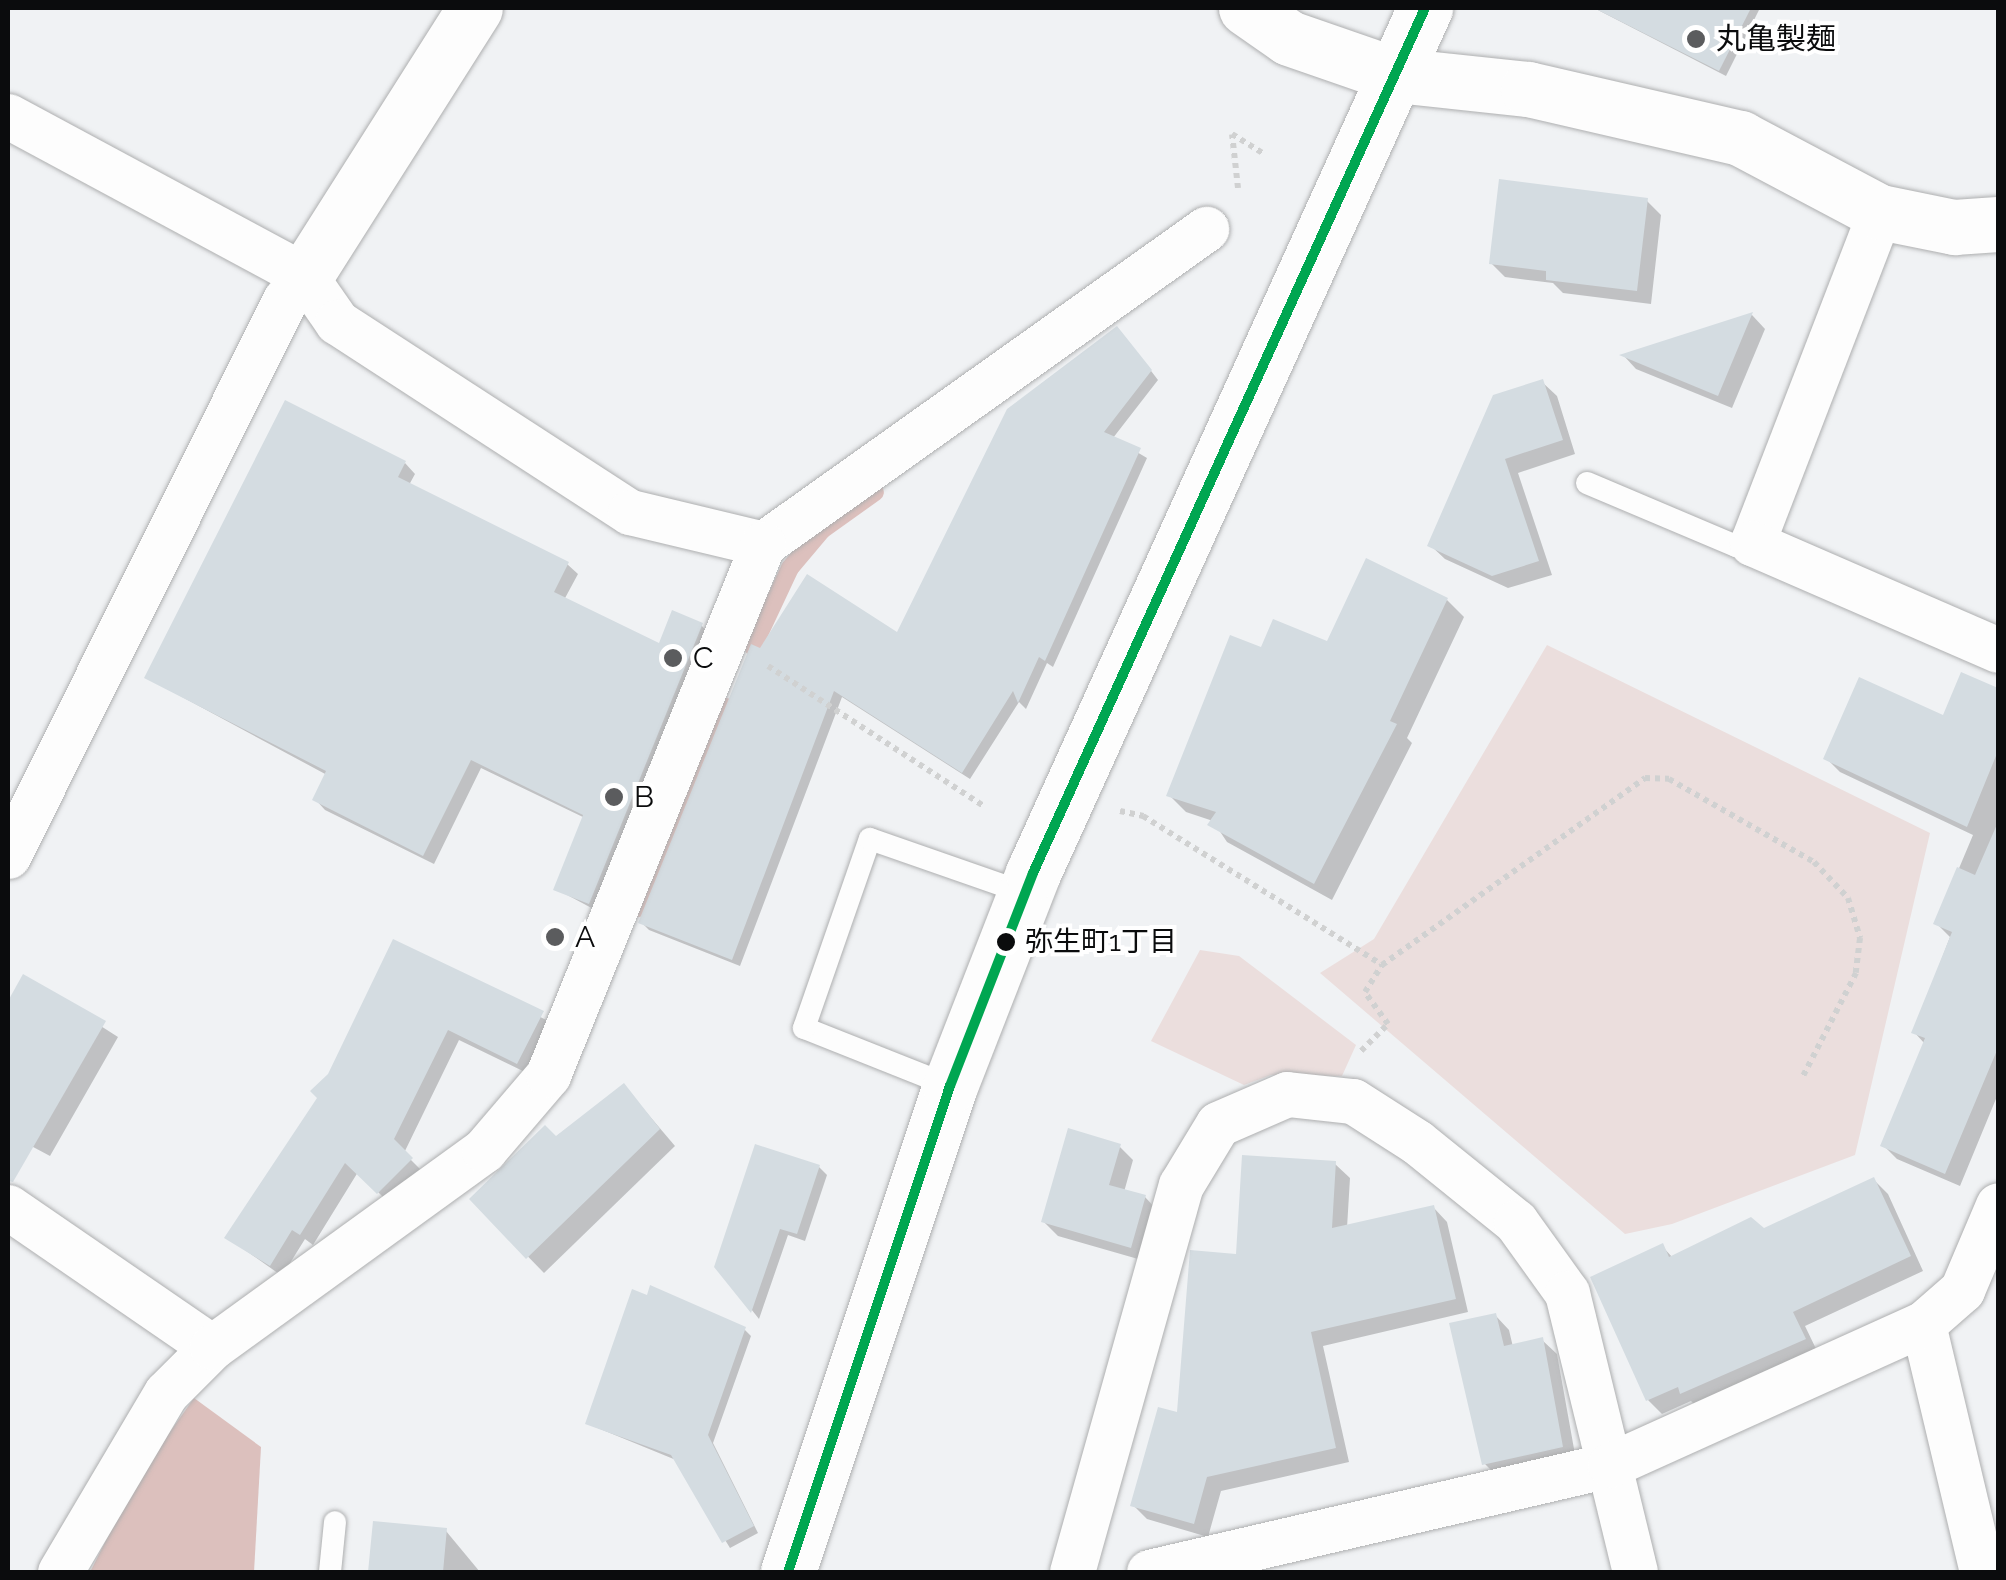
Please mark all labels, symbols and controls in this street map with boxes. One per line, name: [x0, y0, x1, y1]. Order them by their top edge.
place label: 丸亀製麺: [1716, 21, 1836, 57]
marker: 丸亀製麺: [1685, 28, 1707, 50]
place label: C: [693, 640, 714, 676]
marker: C: [662, 647, 684, 669]
place label: B: [634, 779, 654, 815]
marker: B: [603, 786, 625, 808]
place label: A: [575, 919, 595, 955]
place label: 弥生町1丁目: [1025, 925, 1177, 959]
marker: A: [544, 926, 566, 948]
marker: 弥生町1丁目: [996, 932, 1016, 952]

